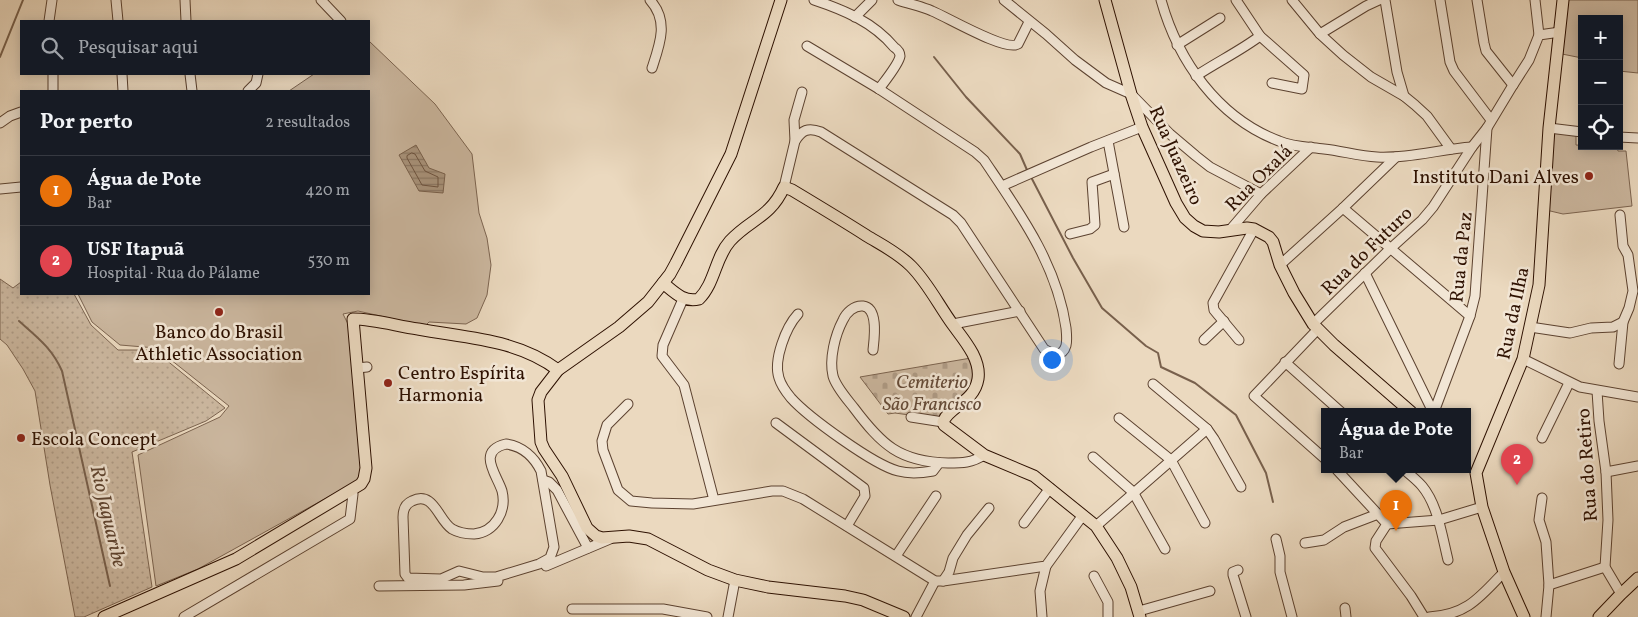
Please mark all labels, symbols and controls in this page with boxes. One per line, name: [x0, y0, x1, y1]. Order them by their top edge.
map controls: [1578, 15, 1623, 150]
button: +: [1578, 15, 1623, 60]
search box: [20, 20, 370, 75]
icon: search: [38, 34, 66, 62]
text: Pesquisar aqui: [78, 35, 198, 61]
button: −: [1578, 60, 1623, 105]
street label: Rua Juazeiro: [1142, 102, 1209, 209]
button: locate: [1578, 105, 1623, 150]
text: Por perto: [40, 108, 133, 137]
text: 2 resultados: [265, 112, 350, 134]
street label: Rua Oxalá: [1220, 139, 1299, 218]
place label: Instituto Dani Alves: [1412, 165, 1579, 191]
text: Água de Pote: [87, 167, 201, 193]
marker: Instituto Dani Alves: [1583, 170, 1595, 182]
text: 1: [53, 180, 59, 202]
text: 420 m: [305, 180, 350, 202]
text: Bar: [87, 193, 112, 215]
street label: Rua do Futuro: [1316, 201, 1419, 302]
street label: Rua da Paz: [1444, 211, 1480, 304]
text: USF Itapuã: [87, 237, 184, 263]
text: 2: [52, 250, 60, 272]
text: 530 m: [307, 250, 350, 272]
text: Hospital · Rua do Pálame: [87, 263, 260, 285]
street label: Rua da Ilha: [1491, 265, 1536, 362]
marker: Banco do Brasil Athletic Association: [213, 306, 225, 318]
place label: Banco do Brasil Athletic Association: [135, 320, 303, 368]
your location: [1039, 347, 1065, 373]
place label: Centro Espírita Harmonia: [398, 361, 525, 409]
park label: Cemiterio São Francisco: [882, 370, 982, 418]
marker: Centro Espírita Harmonia: [382, 377, 394, 389]
street label: Rua do Retiro: [1571, 407, 1605, 522]
popup: [1321, 408, 1471, 473]
text: Água de Pote: [1339, 417, 1453, 443]
place label: Escola Concept: [31, 427, 157, 453]
marker: Escola Concept: [15, 432, 27, 444]
text: Bar: [1339, 443, 1364, 465]
pin: 2: [1501, 444, 1533, 485]
water label: Rio Jaguaribe: [82, 463, 133, 571]
pin: 1: [1380, 490, 1412, 531]

